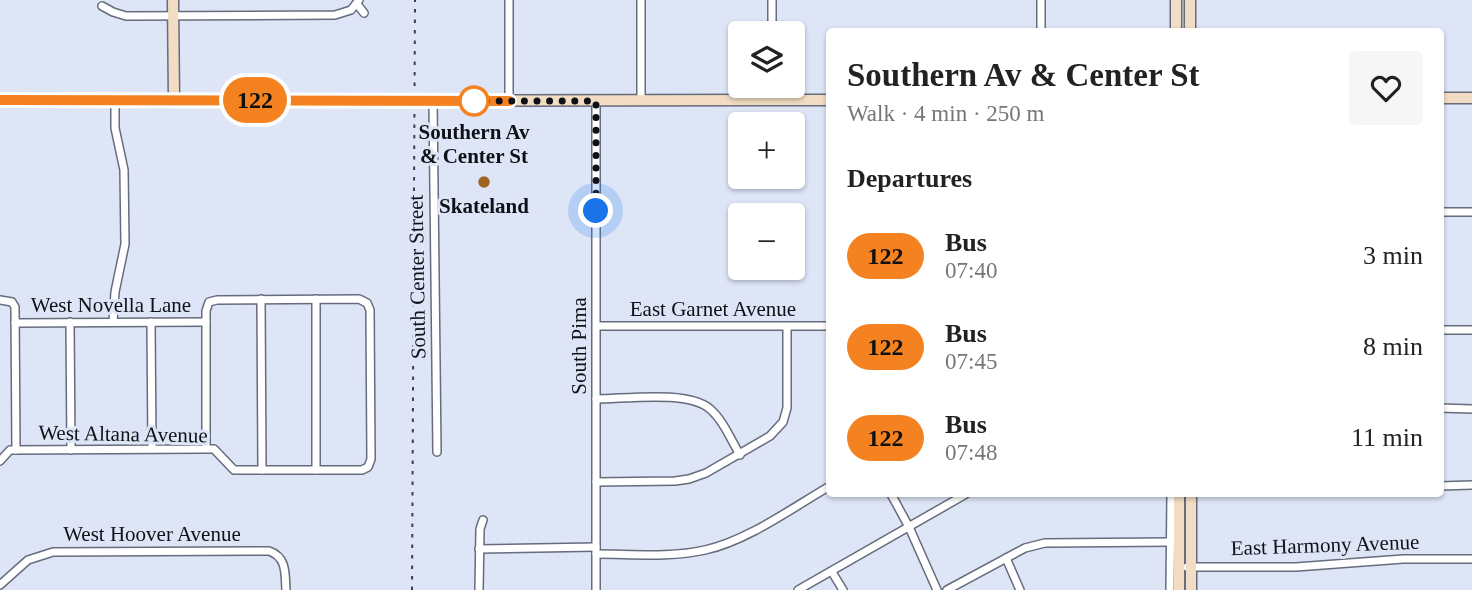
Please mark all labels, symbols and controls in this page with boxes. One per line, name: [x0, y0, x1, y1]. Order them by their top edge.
map controls: [728, 21, 805, 280]
button: layers: [728, 21, 805, 98]
button: heart: [1349, 51, 1423, 125]
text: Southern Av & Center St: [847, 57, 1200, 93]
line badge: 122: [215, 77, 295, 123]
marker: Southern Av & Center St: [459, 86, 489, 116]
text: 122: [237, 87, 273, 113]
text: Walk · 4 min · 250 m: [847, 101, 1044, 126]
button: +: [728, 112, 805, 189]
place label: Southern Av & Center St: [418, 120, 530, 168]
text: Departures: [847, 164, 972, 193]
marker: Skateland: [476, 174, 492, 190]
your location: [578, 193, 613, 228]
street label: South Center Street: [404, 194, 430, 359]
place label: Skateland: [439, 194, 529, 218]
button: −: [728, 203, 805, 280]
text: Bus: [945, 228, 987, 257]
text: 3 min: [1363, 241, 1423, 270]
text: 122: [868, 243, 904, 269]
text: 07:40: [945, 258, 997, 283]
street label: West Novella Lane: [31, 293, 191, 317]
street label: South Pima: [567, 297, 591, 395]
street label: East Garnet Avenue: [630, 297, 796, 321]
text: Bus: [945, 319, 987, 348]
text: 8 min: [1363, 332, 1423, 361]
text: 122: [868, 334, 904, 360]
text: 07:45: [945, 349, 997, 374]
text: Bus: [945, 410, 987, 439]
street label: West Altana Avenue: [38, 421, 208, 447]
text: 11 min: [1351, 423, 1423, 452]
text: 122: [868, 425, 904, 451]
text: 07:48: [945, 440, 997, 465]
street label: West Hoover Avenue: [63, 522, 241, 546]
street label: East Harmony Avenue: [1230, 530, 1420, 560]

